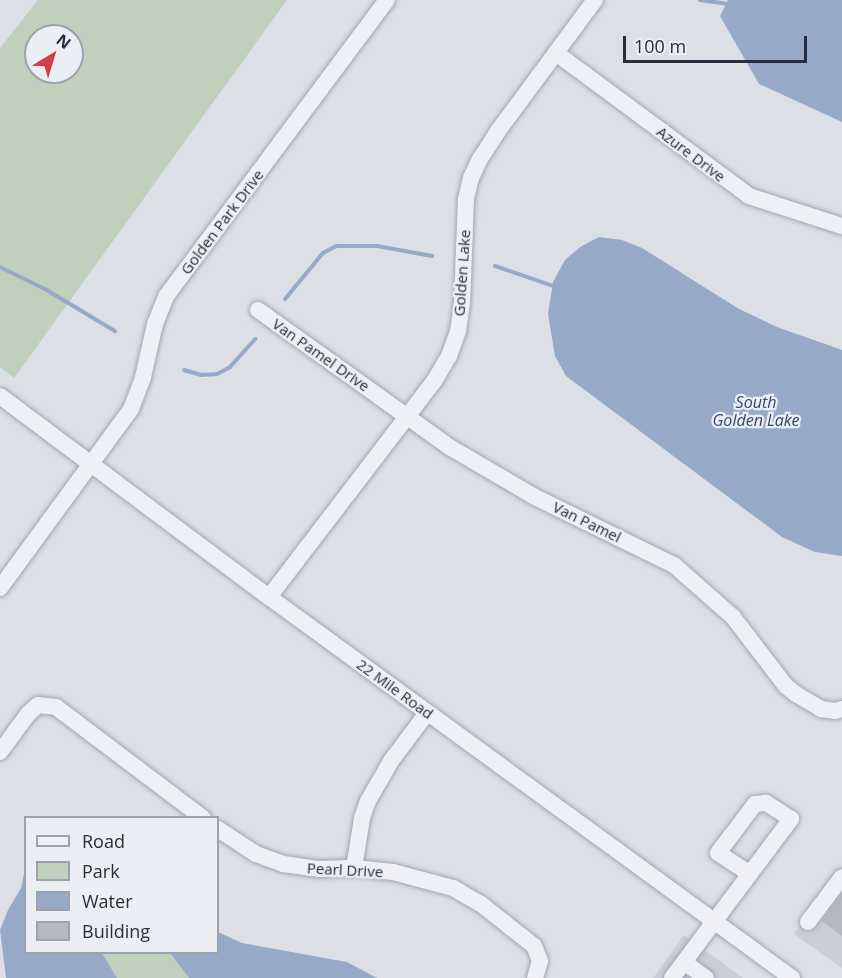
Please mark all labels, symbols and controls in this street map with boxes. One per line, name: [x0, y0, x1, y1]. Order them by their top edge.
north arrow: [24, 24, 84, 84]
scale bar: [626, 24, 810, 62]
text: N: [52, 29, 76, 54]
text: 100 m: [634, 34, 686, 58]
street label: Azure Drive: [653, 122, 729, 186]
street label: Golden Park Drive: [177, 166, 267, 278]
street label: Golden Lake: [450, 229, 474, 317]
street label: Van Pamel Drive: [269, 315, 373, 395]
water label: South Golden Lake: [712, 392, 800, 430]
street label: Van Pamel: [550, 498, 624, 546]
street label: 22 Mile Road: [353, 655, 437, 723]
legend: [24, 816, 219, 954]
text: Road: [82, 829, 125, 853]
text: Park: [82, 859, 120, 883]
street label: Pearl Drive: [306, 859, 384, 881]
text: Water: [82, 889, 133, 913]
text: Building: [82, 919, 150, 943]

